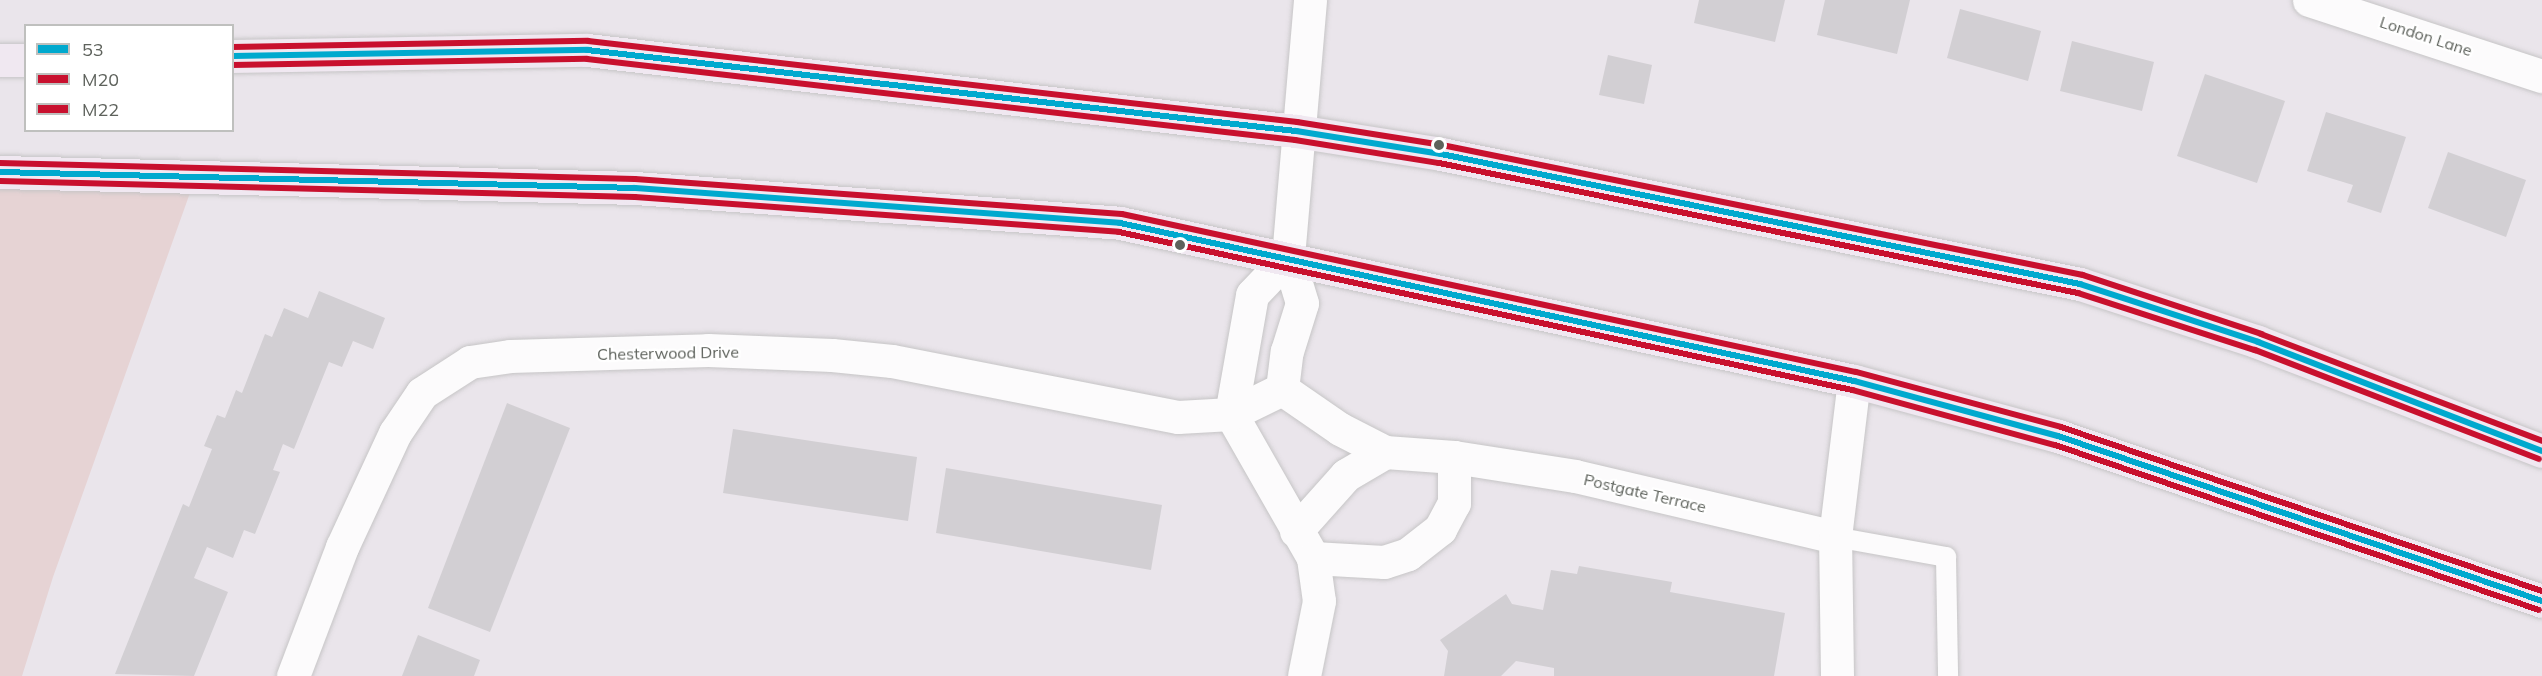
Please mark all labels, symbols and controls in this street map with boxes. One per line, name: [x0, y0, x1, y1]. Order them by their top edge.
street label: London Lane: [2377, 12, 2475, 60]
legend: [24, 24, 234, 132]
text: 53: [82, 38, 104, 61]
text: M20: [82, 68, 119, 91]
text: M22: [82, 98, 119, 121]
unlabelled marker: [1433, 139, 1445, 151]
unlabelled marker: [1174, 239, 1186, 251]
street label: Chesterwood Drive: [597, 342, 739, 364]
street label: Postgate Terrace: [1582, 470, 1708, 516]

